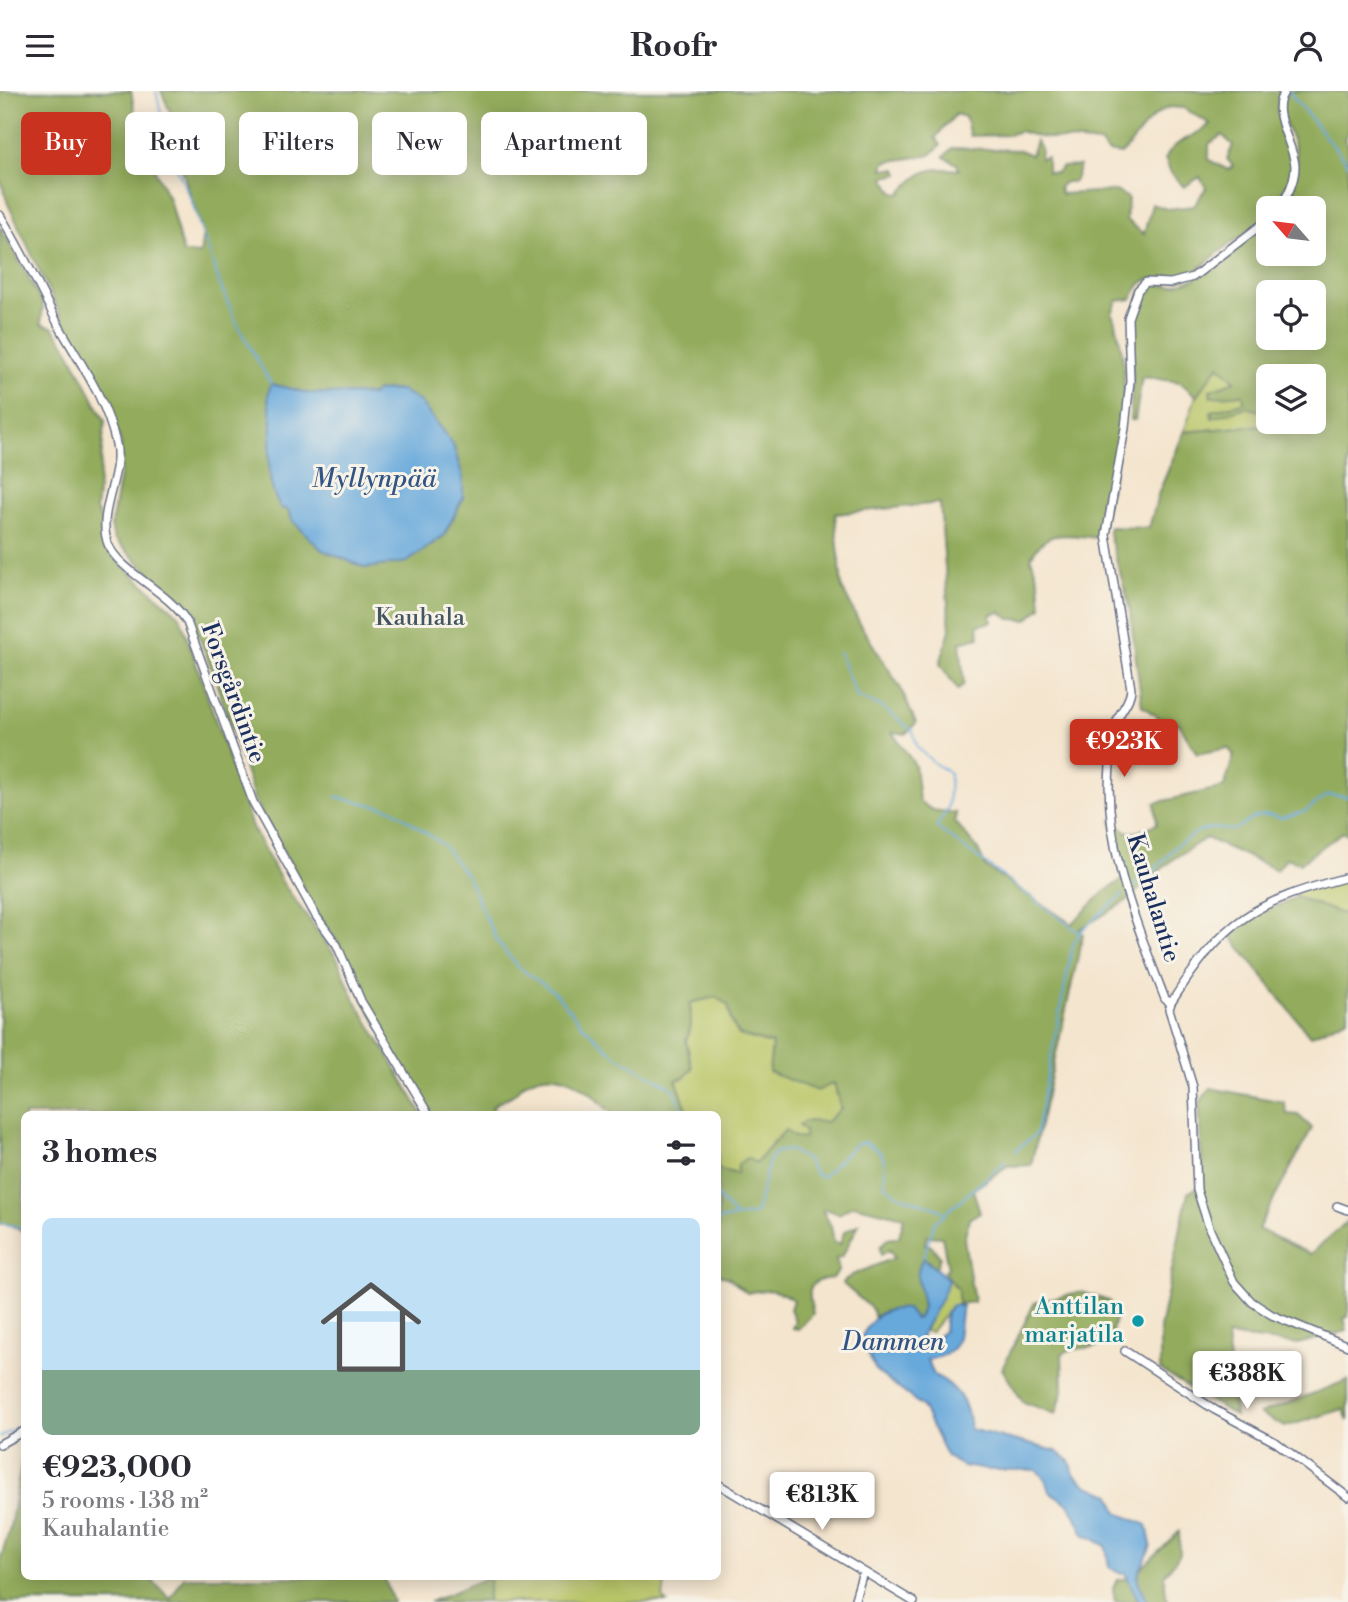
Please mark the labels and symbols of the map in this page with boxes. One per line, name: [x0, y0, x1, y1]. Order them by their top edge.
north arrow: [1256, 196, 1326, 266]
water label: Myllynpää: [312, 463, 437, 495]
park label: Kauhala: [375, 603, 466, 633]
street label: Forsgårdintie: [194, 619, 272, 767]
pin: €923K: [1075, 719, 1173, 779]
street label: Kauhalantie: [1119, 830, 1187, 966]
place label: Anttilan marjatila: [1024, 1292, 1125, 1350]
marker: Anttilan marjatila: [1130, 1313, 1146, 1329]
water label: Dammen: [840, 1326, 945, 1358]
pin: €388K: [1198, 1351, 1296, 1411]
pin: €813K: [773, 1473, 871, 1532]

